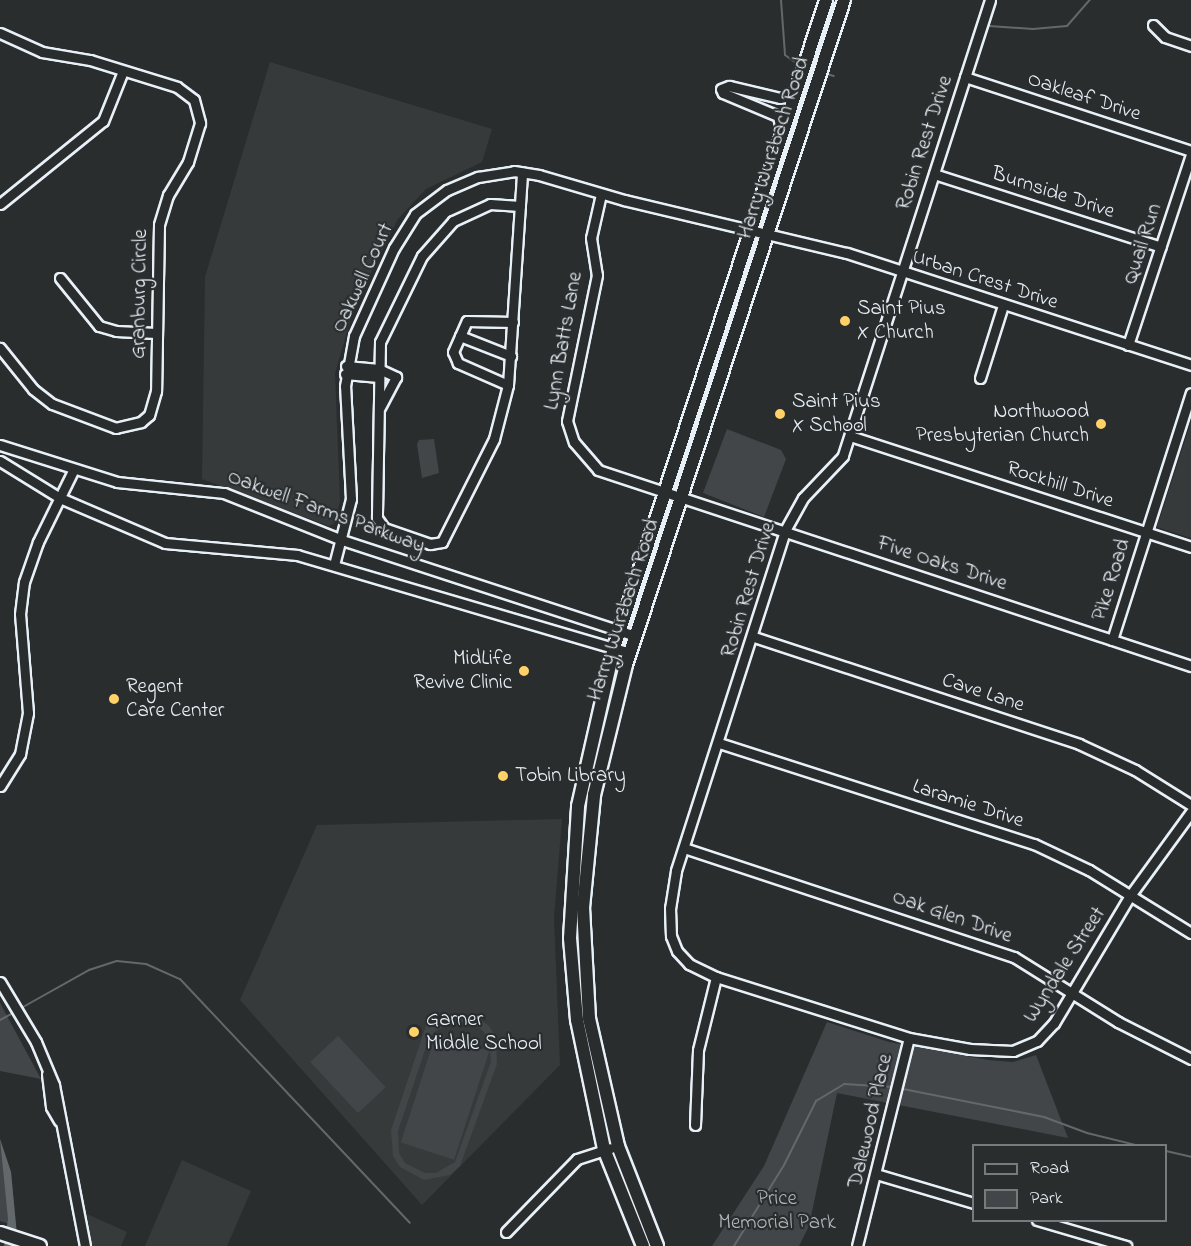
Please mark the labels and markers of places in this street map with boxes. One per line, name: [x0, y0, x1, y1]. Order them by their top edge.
place label: Saint Pius X Church: [857, 296, 946, 346]
marker: Saint Pius X Church: [838, 314, 852, 328]
place label: Saint Pius X School: [792, 389, 881, 439]
place label: Northwood Presbyterian Church: [916, 399, 1089, 449]
marker: Saint Pius X School: [773, 407, 787, 421]
marker: Northwood Presbyterian Church: [1094, 417, 1108, 431]
place label: MidLife Revive Clinic: [413, 646, 512, 696]
marker: MidLife Revive Clinic: [517, 664, 531, 678]
place label: Regent Care Center: [126, 674, 224, 724]
marker: Regent Care Center: [107, 692, 121, 706]
place label: Tobin Library: [515, 763, 626, 789]
marker: Tobin Library: [496, 769, 510, 783]
place label: Garner Middle School: [426, 1007, 542, 1057]
marker: Garner Middle School: [407, 1025, 421, 1039]

